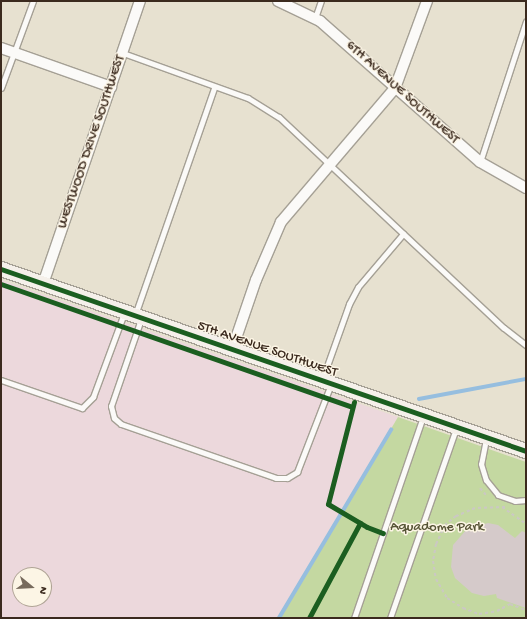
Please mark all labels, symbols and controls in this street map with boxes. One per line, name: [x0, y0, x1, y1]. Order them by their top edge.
street label: 6TH AVENUE SOUTHWEST: [342, 38, 462, 148]
street label: WESTWOOD DRIVE SOUTHWEST: [54, 53, 130, 231]
street label: 5TH AVENUE SOUTHWEST: [195, 318, 339, 382]
park label: Aquadome Park: [390, 520, 484, 536]
north arrow: [12, 567, 52, 607]
text: N: [36, 585, 49, 596]

